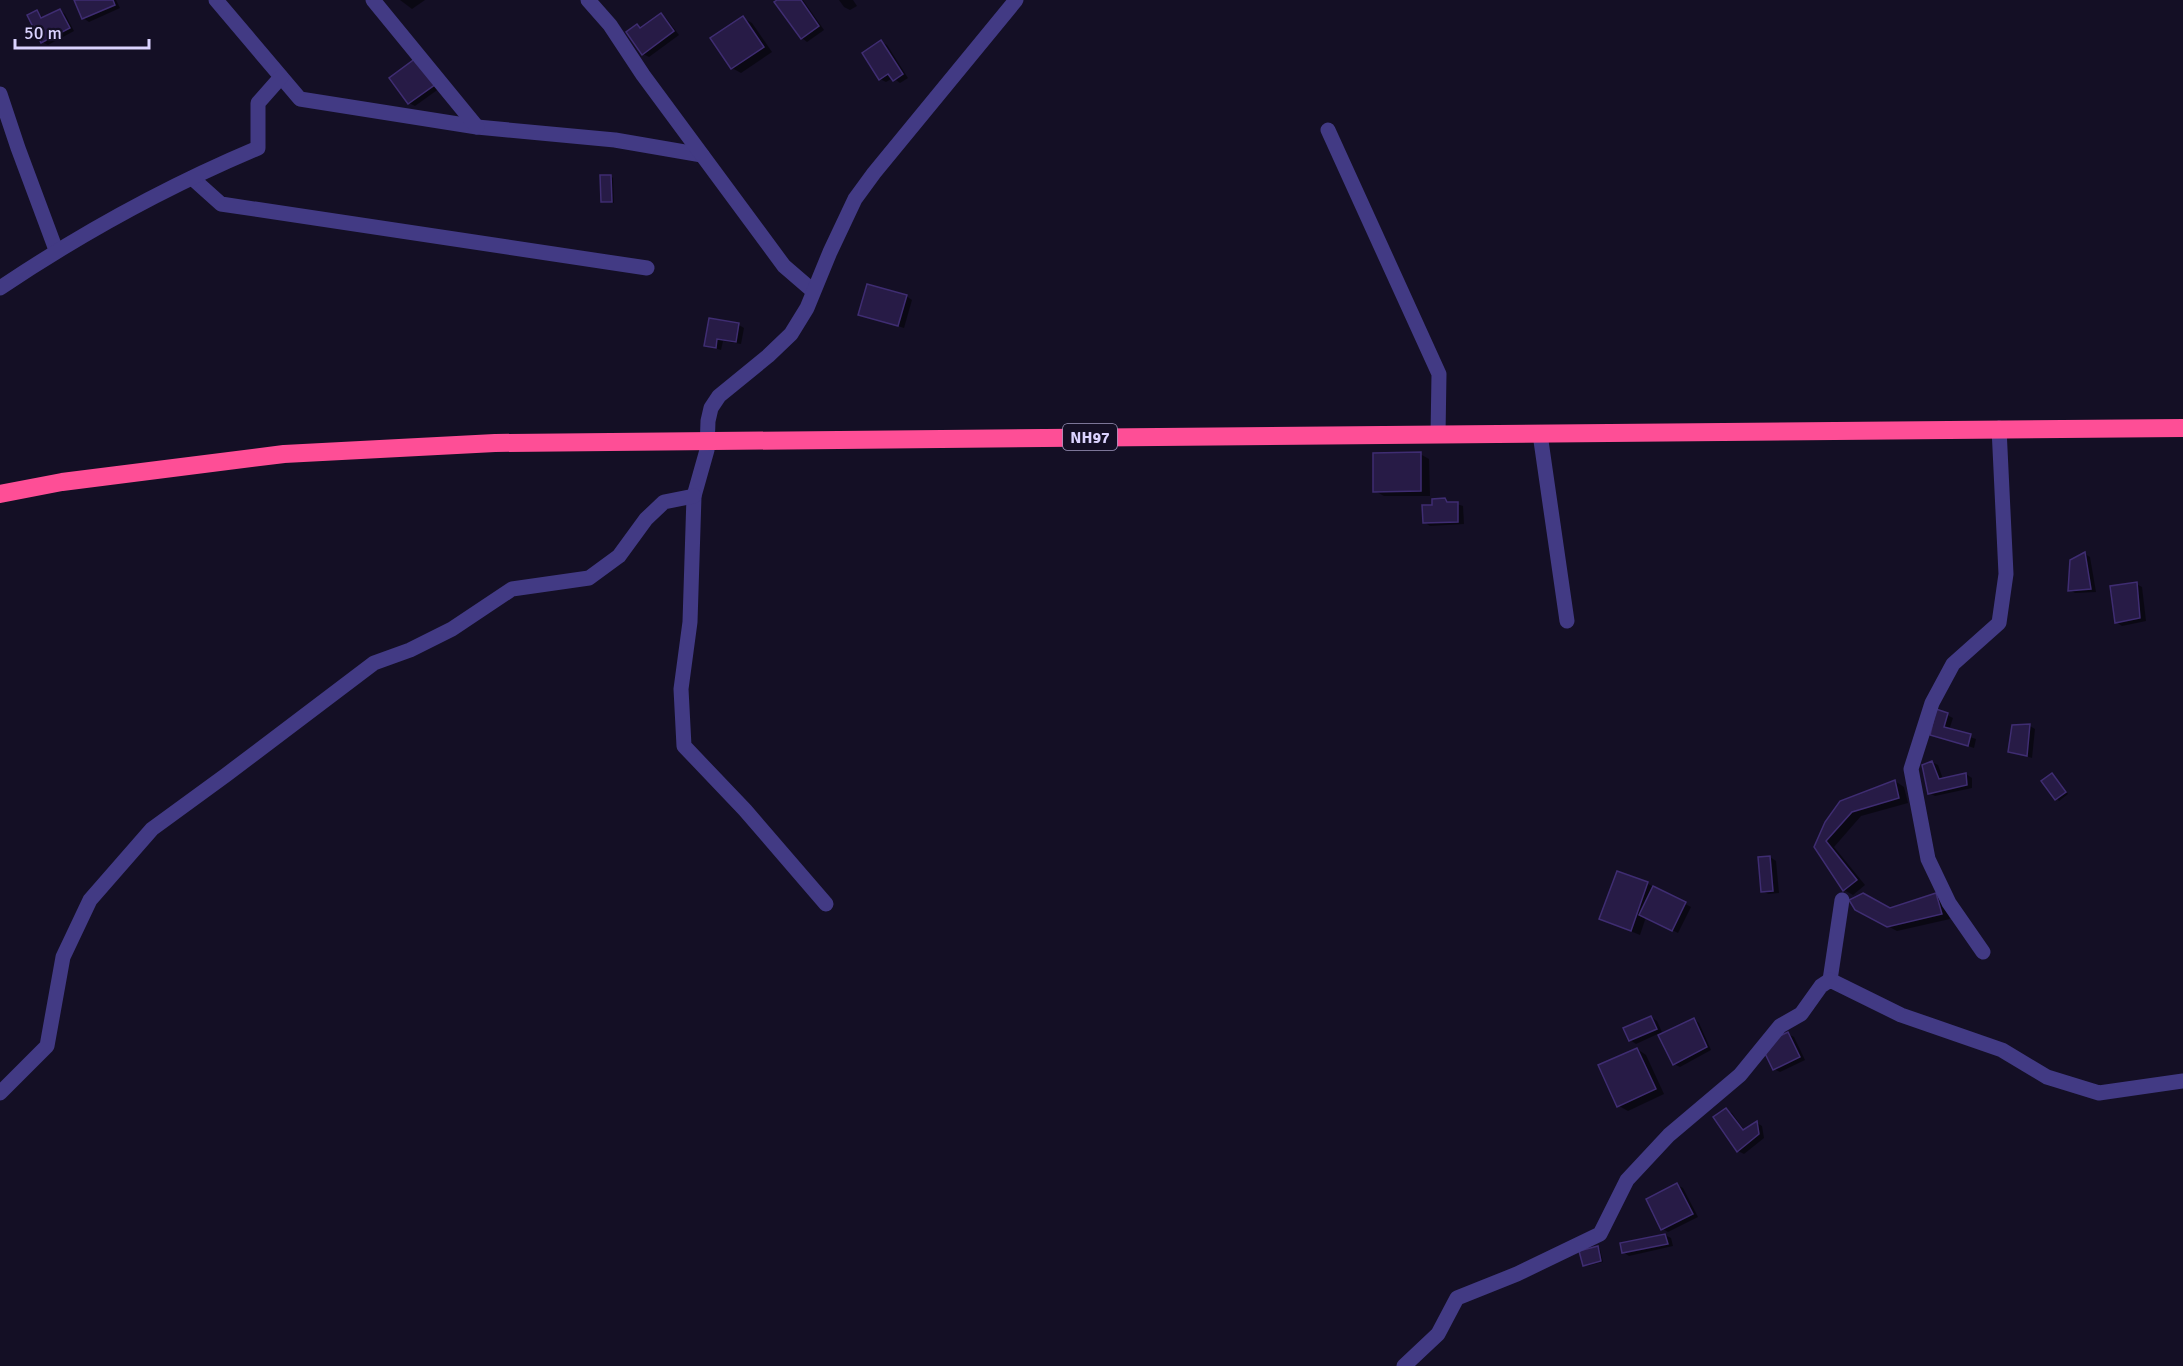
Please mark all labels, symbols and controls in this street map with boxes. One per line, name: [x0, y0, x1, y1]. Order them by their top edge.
scale bar: [15, 12, 148, 50]
text: 50 m: [24, 22, 62, 44]
road number: NH97: [1063, 424, 1117, 450]

